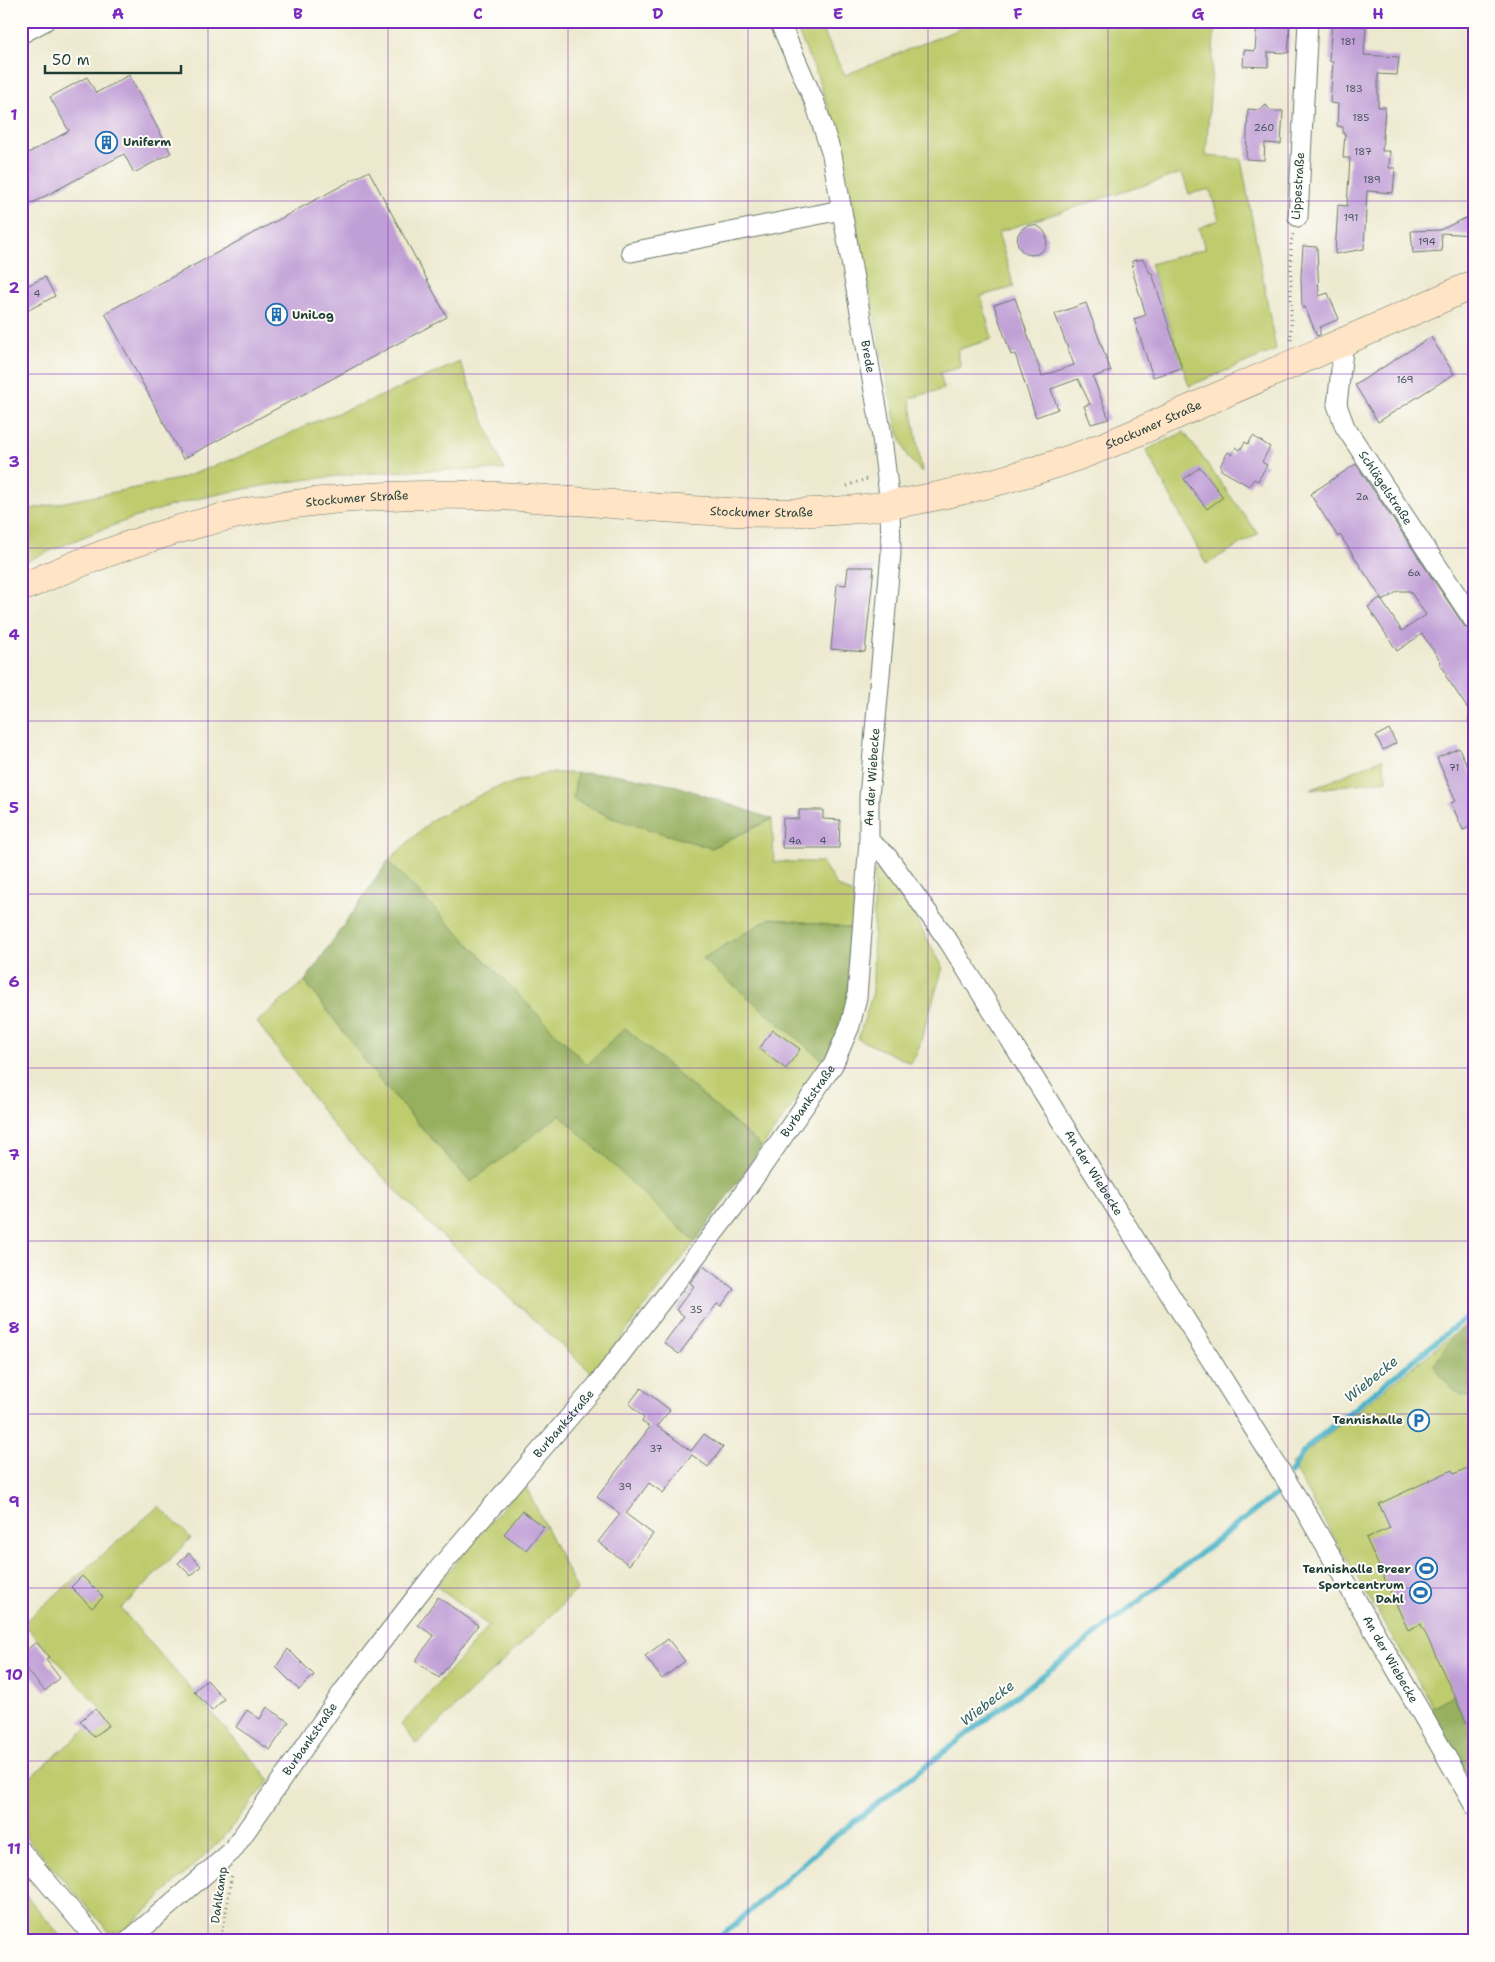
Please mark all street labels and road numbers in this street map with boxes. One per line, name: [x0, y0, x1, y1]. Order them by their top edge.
street label: Lippestraße: [1288, 152, 1308, 220]
street label: Brede: [857, 339, 879, 374]
street label: Stockumer Straße: [1103, 397, 1204, 453]
street label: Schlägelstraße: [1355, 448, 1416, 528]
street label: Stockumer Straße: [305, 487, 409, 511]
street label: Stockumer Straße: [709, 503, 814, 521]
street label: An der Wiebecke: [861, 727, 883, 826]
street label: Burbankstraße: [777, 1061, 839, 1141]
street label: An der Wiebecke: [1061, 1127, 1127, 1219]
street label: Burbankstraße: [530, 1386, 598, 1461]
street label: An der Wiebecke: [1359, 1613, 1422, 1706]
street label: Burbankstraße: [279, 1699, 341, 1779]
street label: Dahlkamp: [207, 1865, 231, 1924]

